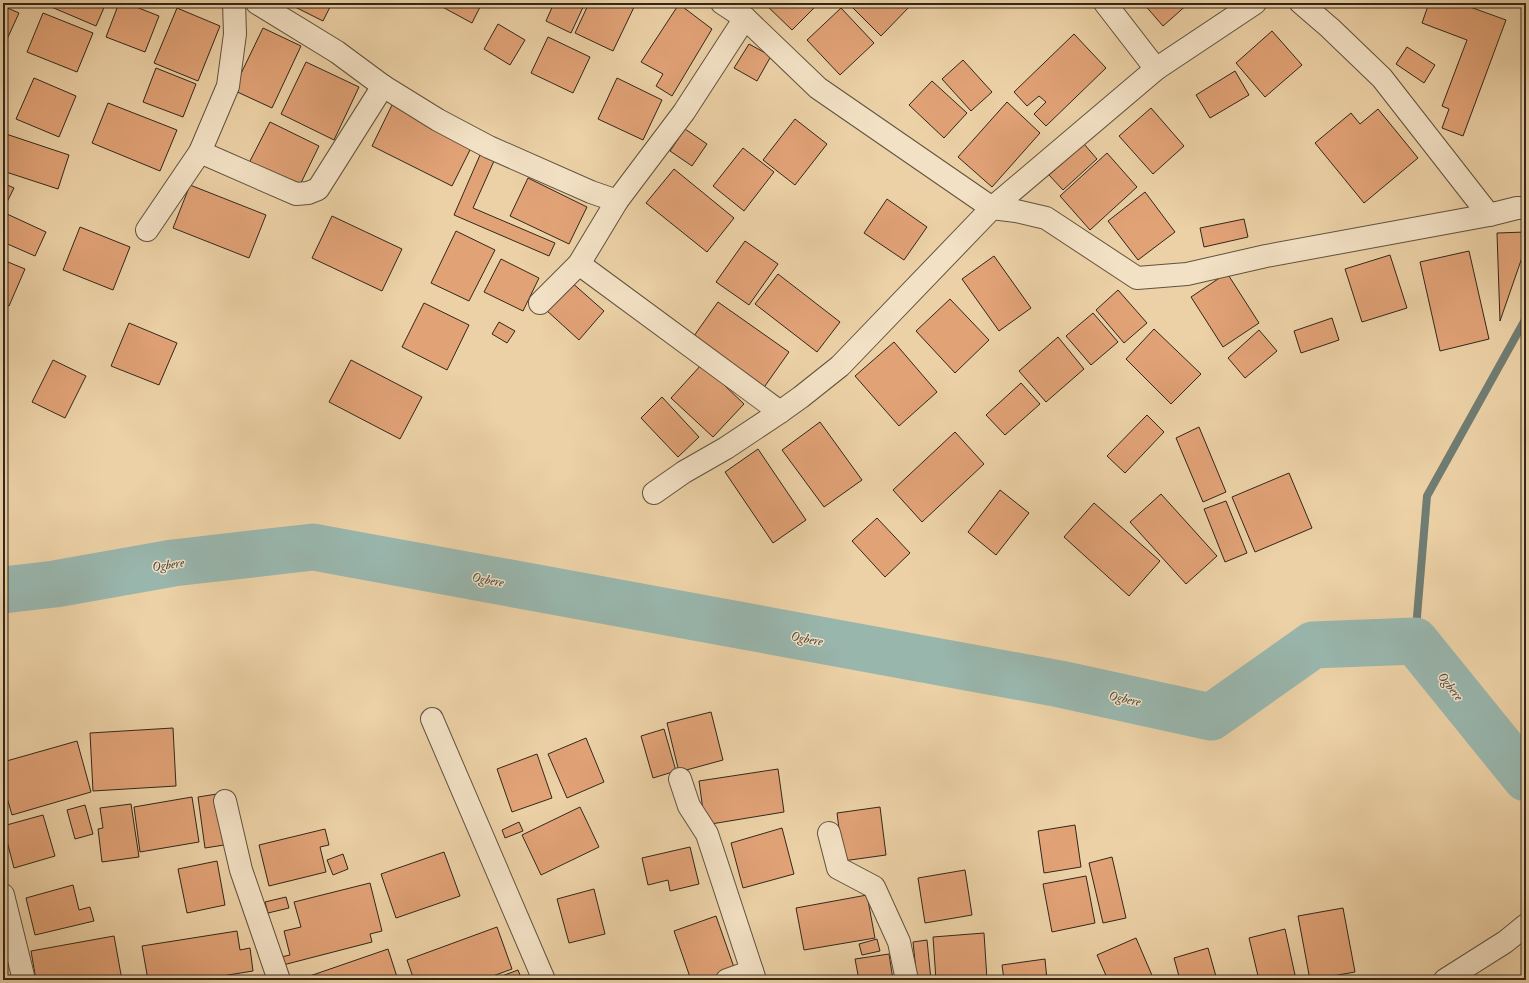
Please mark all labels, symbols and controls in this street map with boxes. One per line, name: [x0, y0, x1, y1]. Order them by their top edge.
water label: Ogbere: [151, 554, 186, 575]
water label: Ogbere: [470, 569, 506, 591]
water label: Ogbere: [789, 628, 825, 650]
water label: Ogbere: [1434, 669, 1467, 705]
water label: Ogbere: [1107, 688, 1143, 710]

